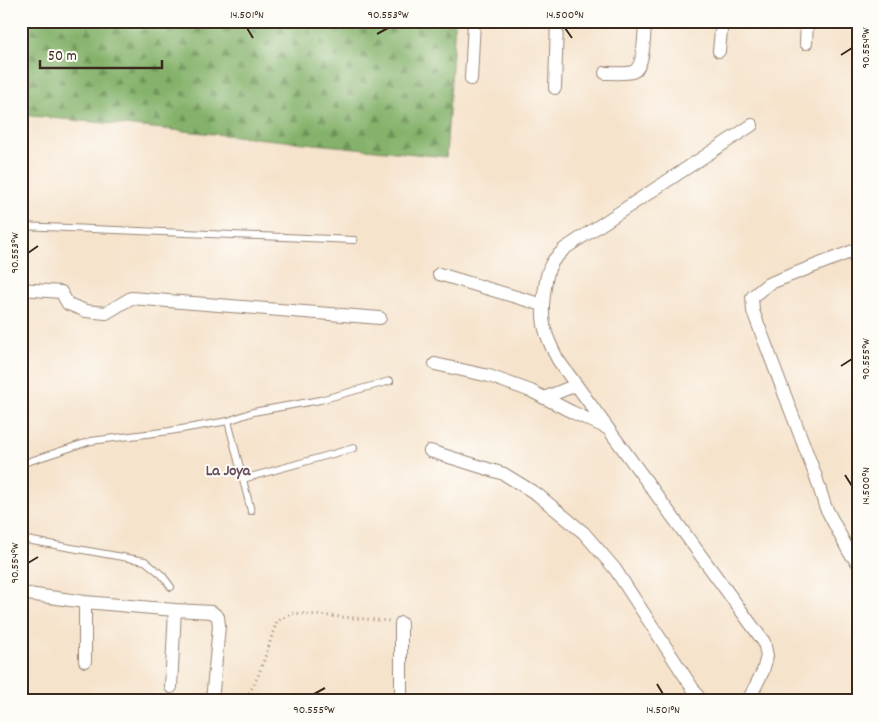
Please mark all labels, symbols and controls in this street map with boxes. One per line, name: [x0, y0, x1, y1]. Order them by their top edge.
text: 14.501°N: [230, 7, 264, 24]
text: 90.553°W: [367, 7, 409, 24]
text: 14.500°N: [546, 7, 584, 24]
text: 90.554°W: [858, 27, 875, 68]
scale bar: [40, 38, 162, 70]
text: 50 m: [48, 46, 77, 68]
text: 90.553°W: [7, 232, 24, 274]
text: 90.555°W: [858, 338, 875, 380]
district label: La Joya: [206, 460, 252, 483]
text: 14.500°N: [858, 467, 875, 505]
text: 90.554°W: [7, 542, 24, 583]
text: 90.555°W: [293, 702, 335, 719]
text: 14.501°N: [646, 702, 680, 719]

